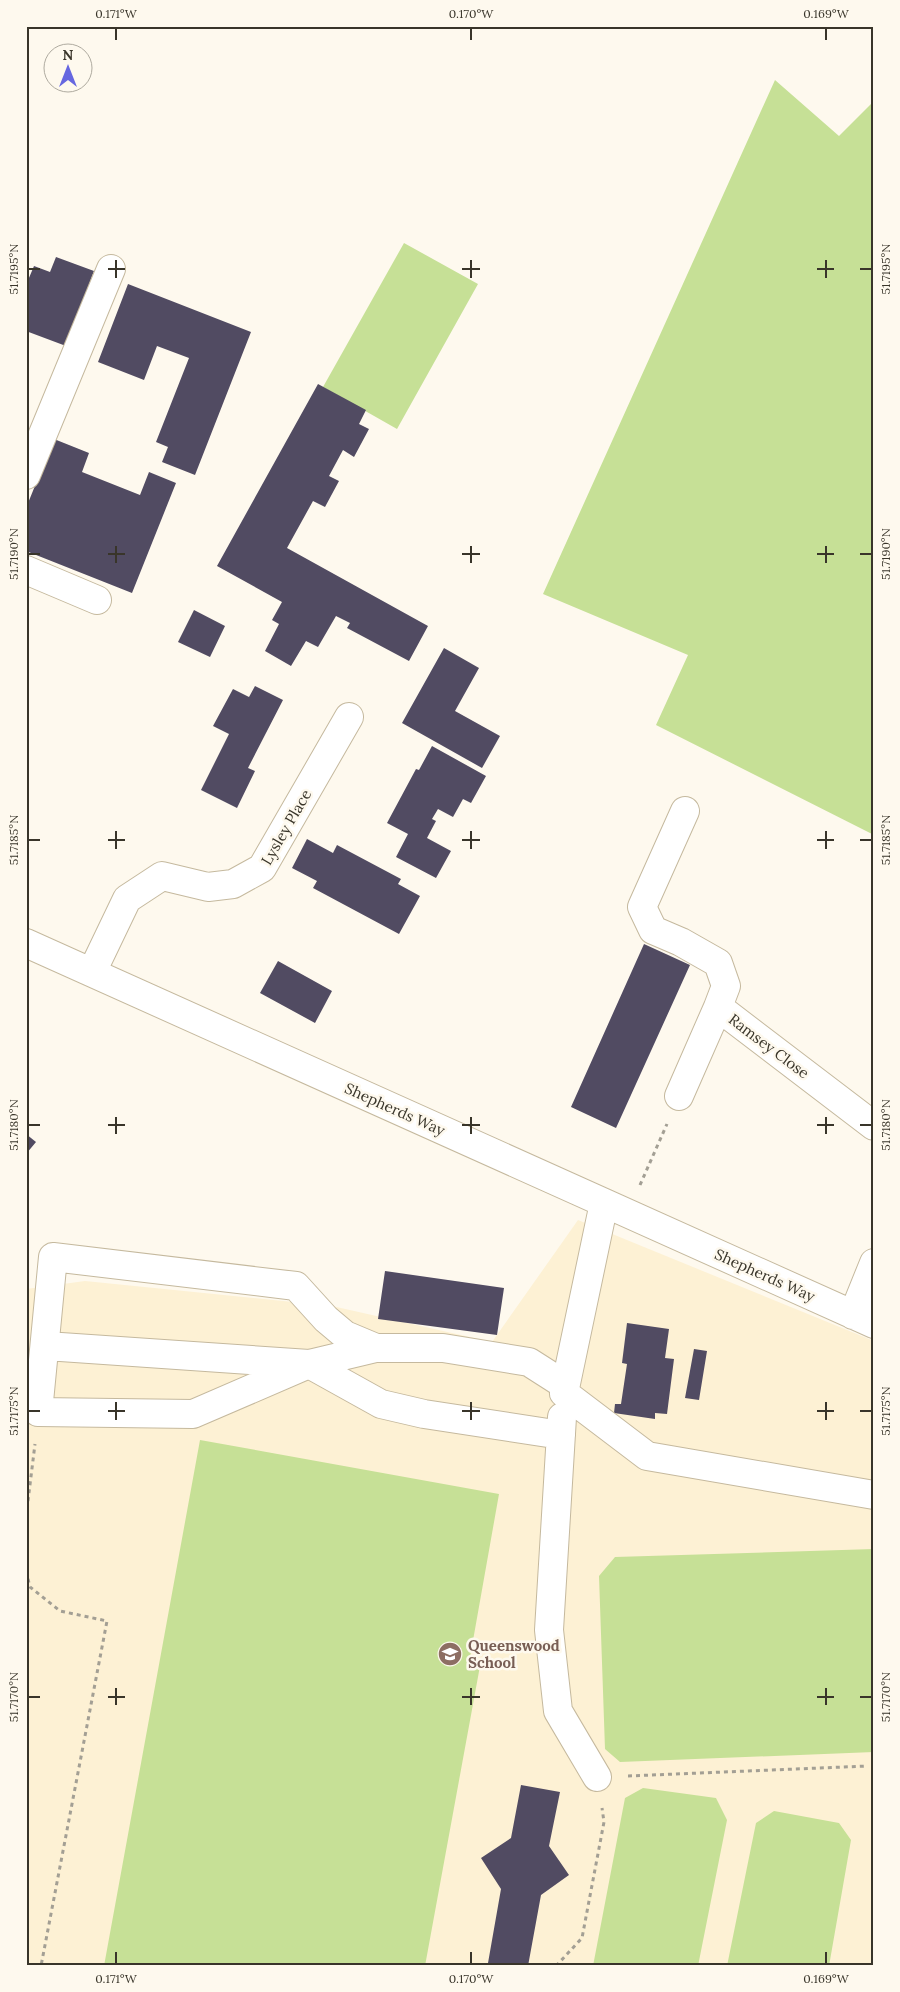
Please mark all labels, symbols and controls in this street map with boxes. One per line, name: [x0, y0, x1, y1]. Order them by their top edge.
text: 0.171°W: [95, 6, 138, 21]
text: 0.170°W: [449, 6, 494, 21]
text: 0.169°W: [803, 6, 850, 21]
north arrow: [42, 42, 92, 92]
text: N: [63, 46, 74, 64]
text: 51.7195°N: [6, 244, 21, 294]
text: 51.7195°N: [878, 244, 893, 294]
text: 51.7190°N: [6, 528, 21, 580]
text: 51.7190°N: [878, 528, 893, 580]
street label: Lysley Place: [257, 786, 315, 868]
text: 51.7185°N: [6, 815, 21, 865]
text: 51.7185°N: [878, 815, 893, 865]
street label: Ramsey Close: [725, 1010, 813, 1082]
street label: Shepherds Way: [342, 1078, 448, 1140]
text: 51.7180°N: [6, 1099, 21, 1151]
text: 51.7180°N: [878, 1099, 893, 1151]
street label: Shepherds Way: [712, 1244, 818, 1306]
text: 51.7175°N: [6, 1386, 21, 1436]
text: 51.7175°N: [878, 1386, 893, 1436]
place label: Queenswood School: [468, 1636, 560, 1672]
school or university icon: Queenswood School: [437, 1641, 463, 1667]
text: 51.7170°N: [6, 1672, 21, 1722]
text: 51.7170°N: [878, 1672, 893, 1722]
text: 0.171°W: [95, 1971, 138, 1986]
text: 0.170°W: [449, 1971, 494, 1986]
text: 0.169°W: [803, 1971, 850, 1986]

